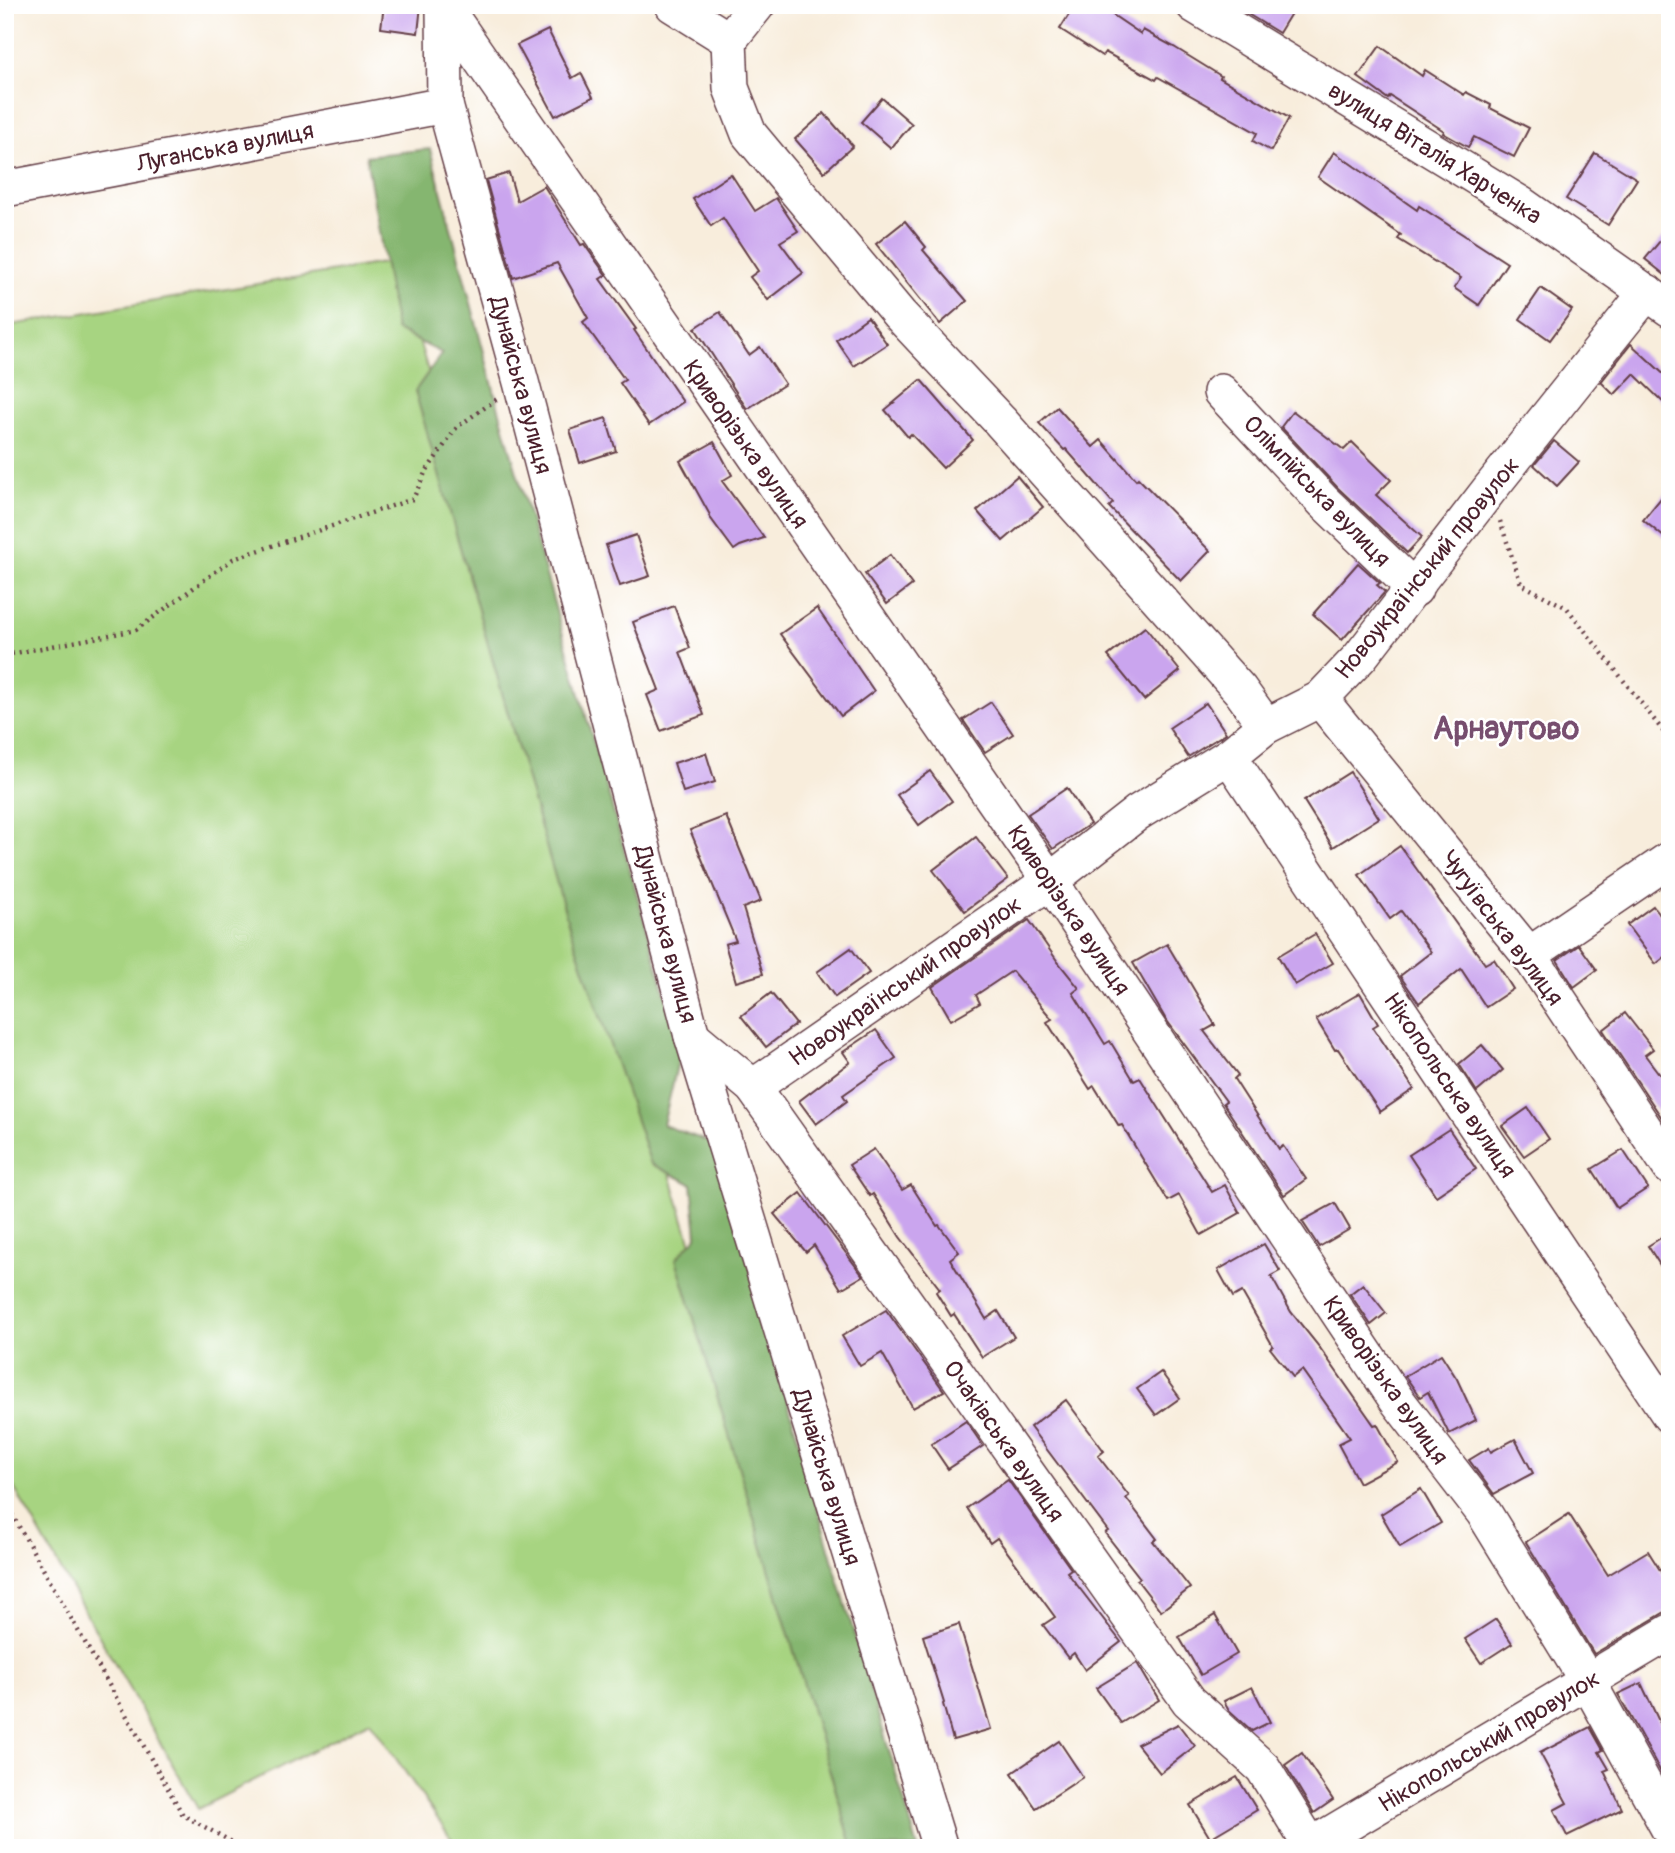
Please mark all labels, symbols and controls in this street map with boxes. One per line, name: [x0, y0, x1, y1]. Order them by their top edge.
street label: вулиця Віталія Харченка: [1323, 76, 1547, 231]
street label: Луганська вулиця: [133, 116, 316, 179]
street label: Дунайська вулиця: [483, 292, 558, 477]
street label: Криворізька вулиця: [677, 354, 815, 534]
street label: Олімпійська вулиця: [1237, 409, 1396, 573]
street label: Новоукраїнський провулок: [1329, 451, 1526, 685]
district label: Арнаутово: [1433, 709, 1579, 749]
street label: Криворізька вулиця: [1001, 820, 1136, 1001]
street label: Дунайська вулиця: [628, 841, 703, 1026]
street label: Чугуївська вулиця: [1434, 845, 1569, 1012]
street label: Новоукраїнський провулок: [783, 890, 1027, 1073]
street label: Нікопольська вулиця: [1377, 987, 1522, 1183]
street label: Криворізька вулиця: [1317, 1290, 1455, 1470]
street label: Очаківська вулиця: [937, 1355, 1070, 1528]
street label: Дунайська вулиця: [786, 1384, 867, 1569]
street label: Нікопольський провулок: [1373, 1664, 1605, 1819]

